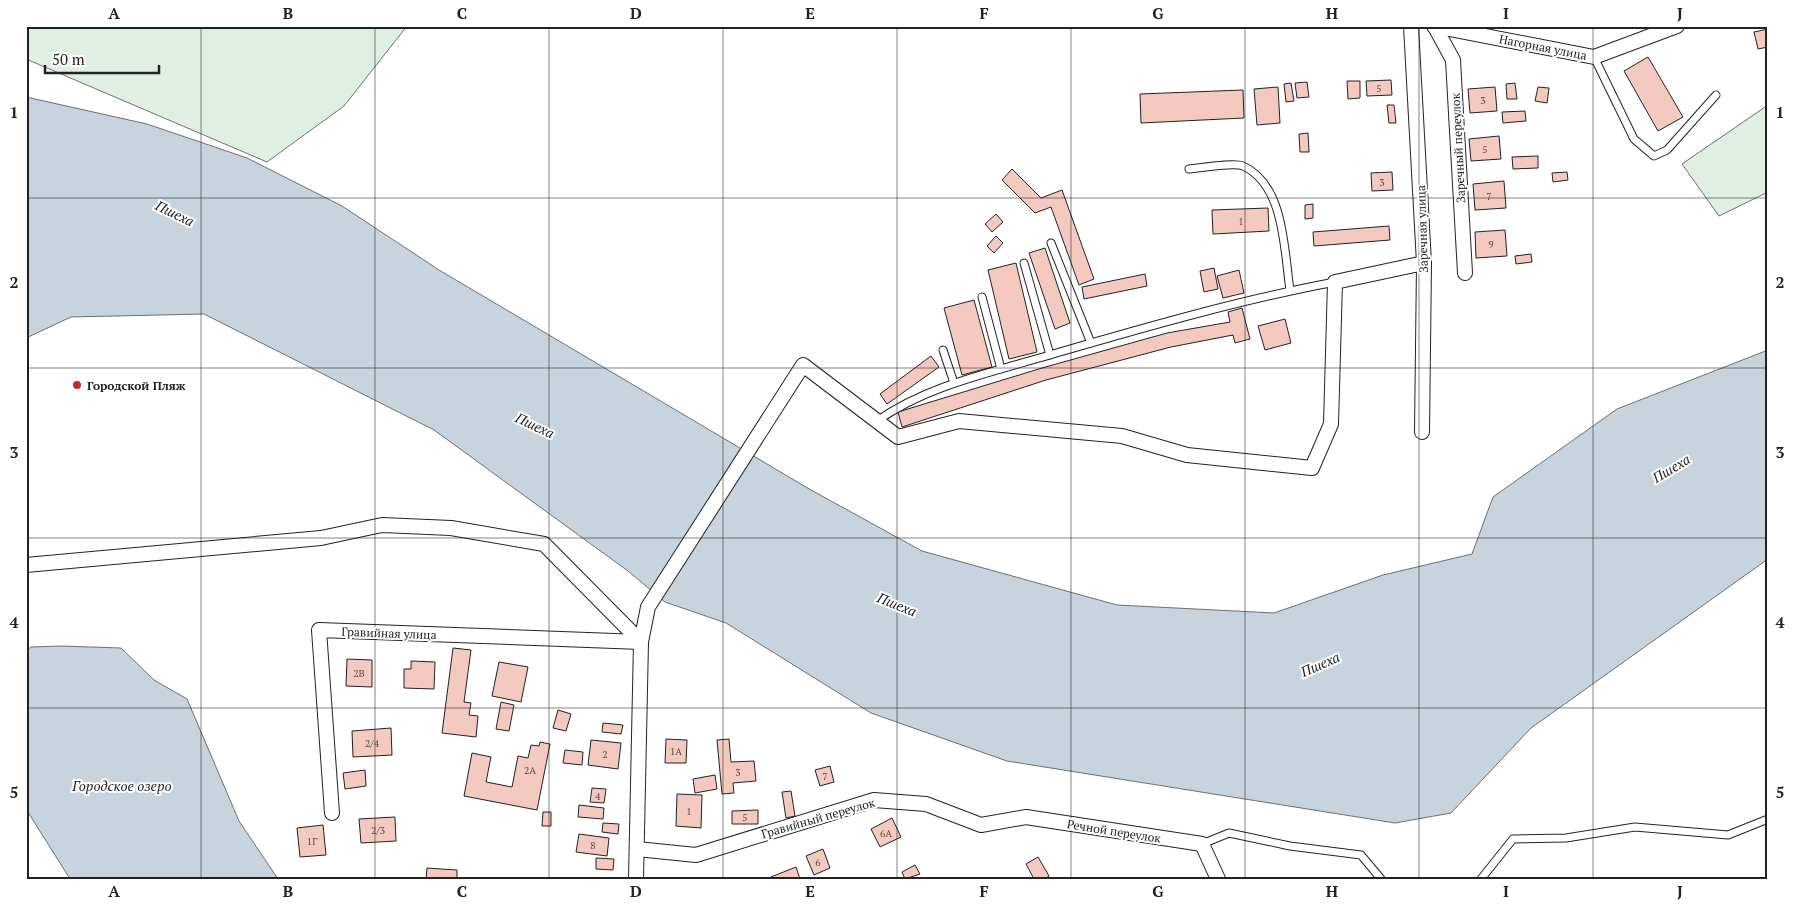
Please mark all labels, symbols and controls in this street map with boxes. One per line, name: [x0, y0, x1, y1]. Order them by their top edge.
text: A: [108, 2, 120, 24]
text: B: [283, 2, 293, 24]
text: C: [457, 2, 467, 24]
text: D: [630, 2, 642, 24]
text: E: [805, 2, 815, 24]
text: F: [979, 2, 989, 24]
text: G: [1152, 2, 1164, 24]
text: H: [1326, 2, 1338, 24]
text: I: [1503, 2, 1509, 24]
text: J: [1677, 2, 1683, 24]
street label: Нагорная улица: [1498, 31, 1588, 63]
scale bar: [45, 42, 159, 74]
text: 50 m: [52, 49, 85, 69]
house number: 5: [1376, 82, 1382, 95]
street label: Заречный переулок: [1448, 92, 1468, 203]
house number: 3: [1480, 94, 1486, 107]
text: 1: [9, 101, 19, 123]
text: 1: [1775, 101, 1785, 123]
house number: 5: [1482, 143, 1488, 156]
house number: 3: [1379, 176, 1385, 189]
street label: Заречная улица: [1413, 185, 1431, 273]
house number: 7: [1486, 190, 1492, 203]
water label: Пшеха: [152, 195, 198, 231]
house number: 1: [1238, 215, 1244, 228]
house number: 9: [1488, 238, 1494, 251]
text: 2: [9, 271, 19, 293]
text: 2: [1775, 271, 1785, 293]
place label: Городской Пляж: [87, 378, 186, 393]
marker: Городской Пляж: [71, 379, 83, 391]
water label: Пшеха: [512, 407, 558, 442]
text: 3: [9, 441, 19, 463]
text: 3: [1775, 441, 1785, 463]
water label: Пшеха: [1648, 449, 1693, 487]
water label: Пшеха: [874, 587, 920, 620]
text: 4: [9, 611, 19, 633]
text: 4: [1775, 611, 1785, 633]
street label: Гравийная улица: [341, 624, 437, 642]
water label: Пшеха: [1297, 647, 1343, 681]
house number: 2В: [353, 667, 365, 680]
house number: 2/4: [365, 737, 380, 750]
house number: 1А: [670, 745, 682, 758]
house number: 2: [602, 748, 608, 761]
house number: 2А: [524, 764, 536, 777]
house number: 3: [735, 766, 741, 779]
house number: 7: [822, 770, 828, 783]
water label: Городское озеро: [71, 776, 172, 795]
text: 5: [9, 781, 19, 803]
text: 5: [1775, 781, 1785, 803]
house number: 4: [595, 790, 601, 803]
street label: Гравийный переулок: [759, 794, 877, 841]
house number: 1: [686, 805, 692, 818]
house number: 5: [742, 811, 748, 824]
street label: Речной переулок: [1066, 816, 1163, 846]
house number: 2/3: [371, 824, 385, 837]
house number: 6А: [880, 827, 892, 840]
house number: 1Г: [307, 835, 317, 848]
house number: 8: [590, 839, 596, 852]
house number: 6: [815, 856, 821, 869]
text: A: [108, 880, 120, 902]
text: B: [283, 880, 293, 902]
text: C: [457, 880, 467, 902]
text: D: [630, 880, 642, 902]
text: E: [805, 880, 815, 902]
text: F: [979, 880, 989, 902]
text: G: [1152, 880, 1164, 902]
text: H: [1326, 880, 1338, 902]
text: I: [1503, 880, 1509, 902]
text: J: [1677, 880, 1683, 902]

